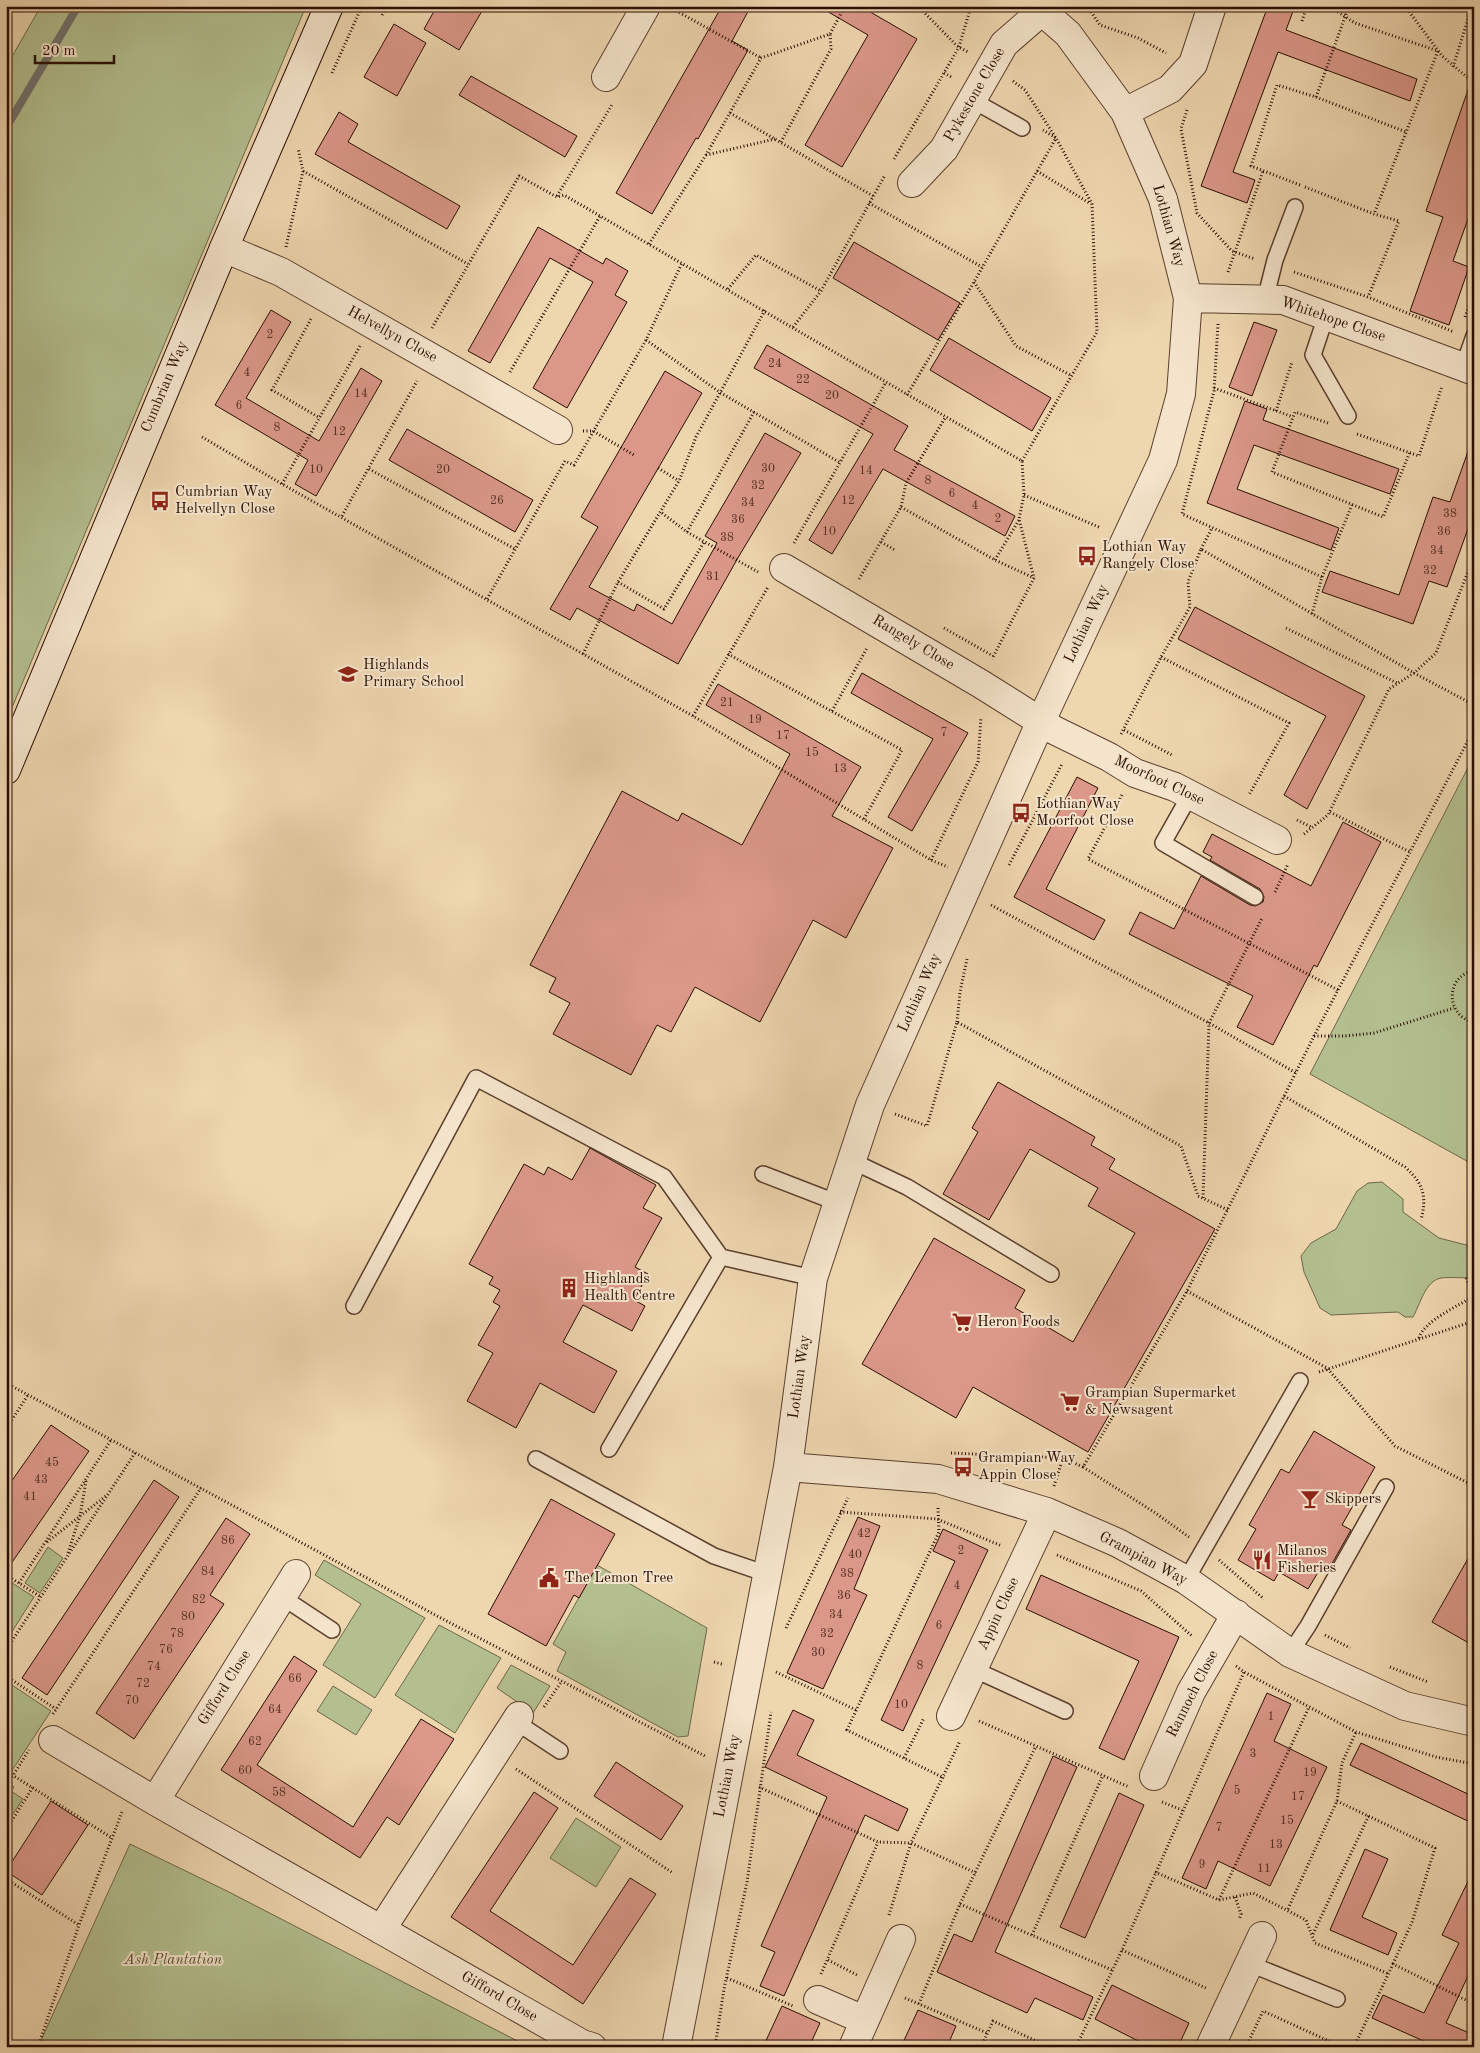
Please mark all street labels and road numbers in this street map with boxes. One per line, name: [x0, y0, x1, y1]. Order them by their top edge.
street label: Pykestone Close: [942, 45, 1008, 145]
street label: Lothian Way: [1149, 183, 1187, 269]
street label: Whitehope Close: [1279, 295, 1387, 345]
street label: Helvellyn Close: [345, 304, 440, 366]
street label: Cumbrian Way: [139, 339, 191, 435]
street label: Lothian Way: [1062, 582, 1112, 666]
street label: Rangely Close: [870, 613, 957, 673]
street label: Moorfoot Close: [1111, 754, 1207, 809]
street label: Lothian Way: [896, 951, 944, 1035]
street label: Lothian Way: [787, 1334, 813, 1420]
street label: Grampian Way: [1096, 1529, 1190, 1589]
street label: Appin Close: [976, 1575, 1022, 1653]
street label: Gifford Close: [196, 1648, 254, 1728]
street label: Rannoch Close: [1165, 1648, 1221, 1740]
street label: Lothian Way: [713, 1733, 743, 1819]
street label: Gifford Close: [458, 1969, 540, 2025]

